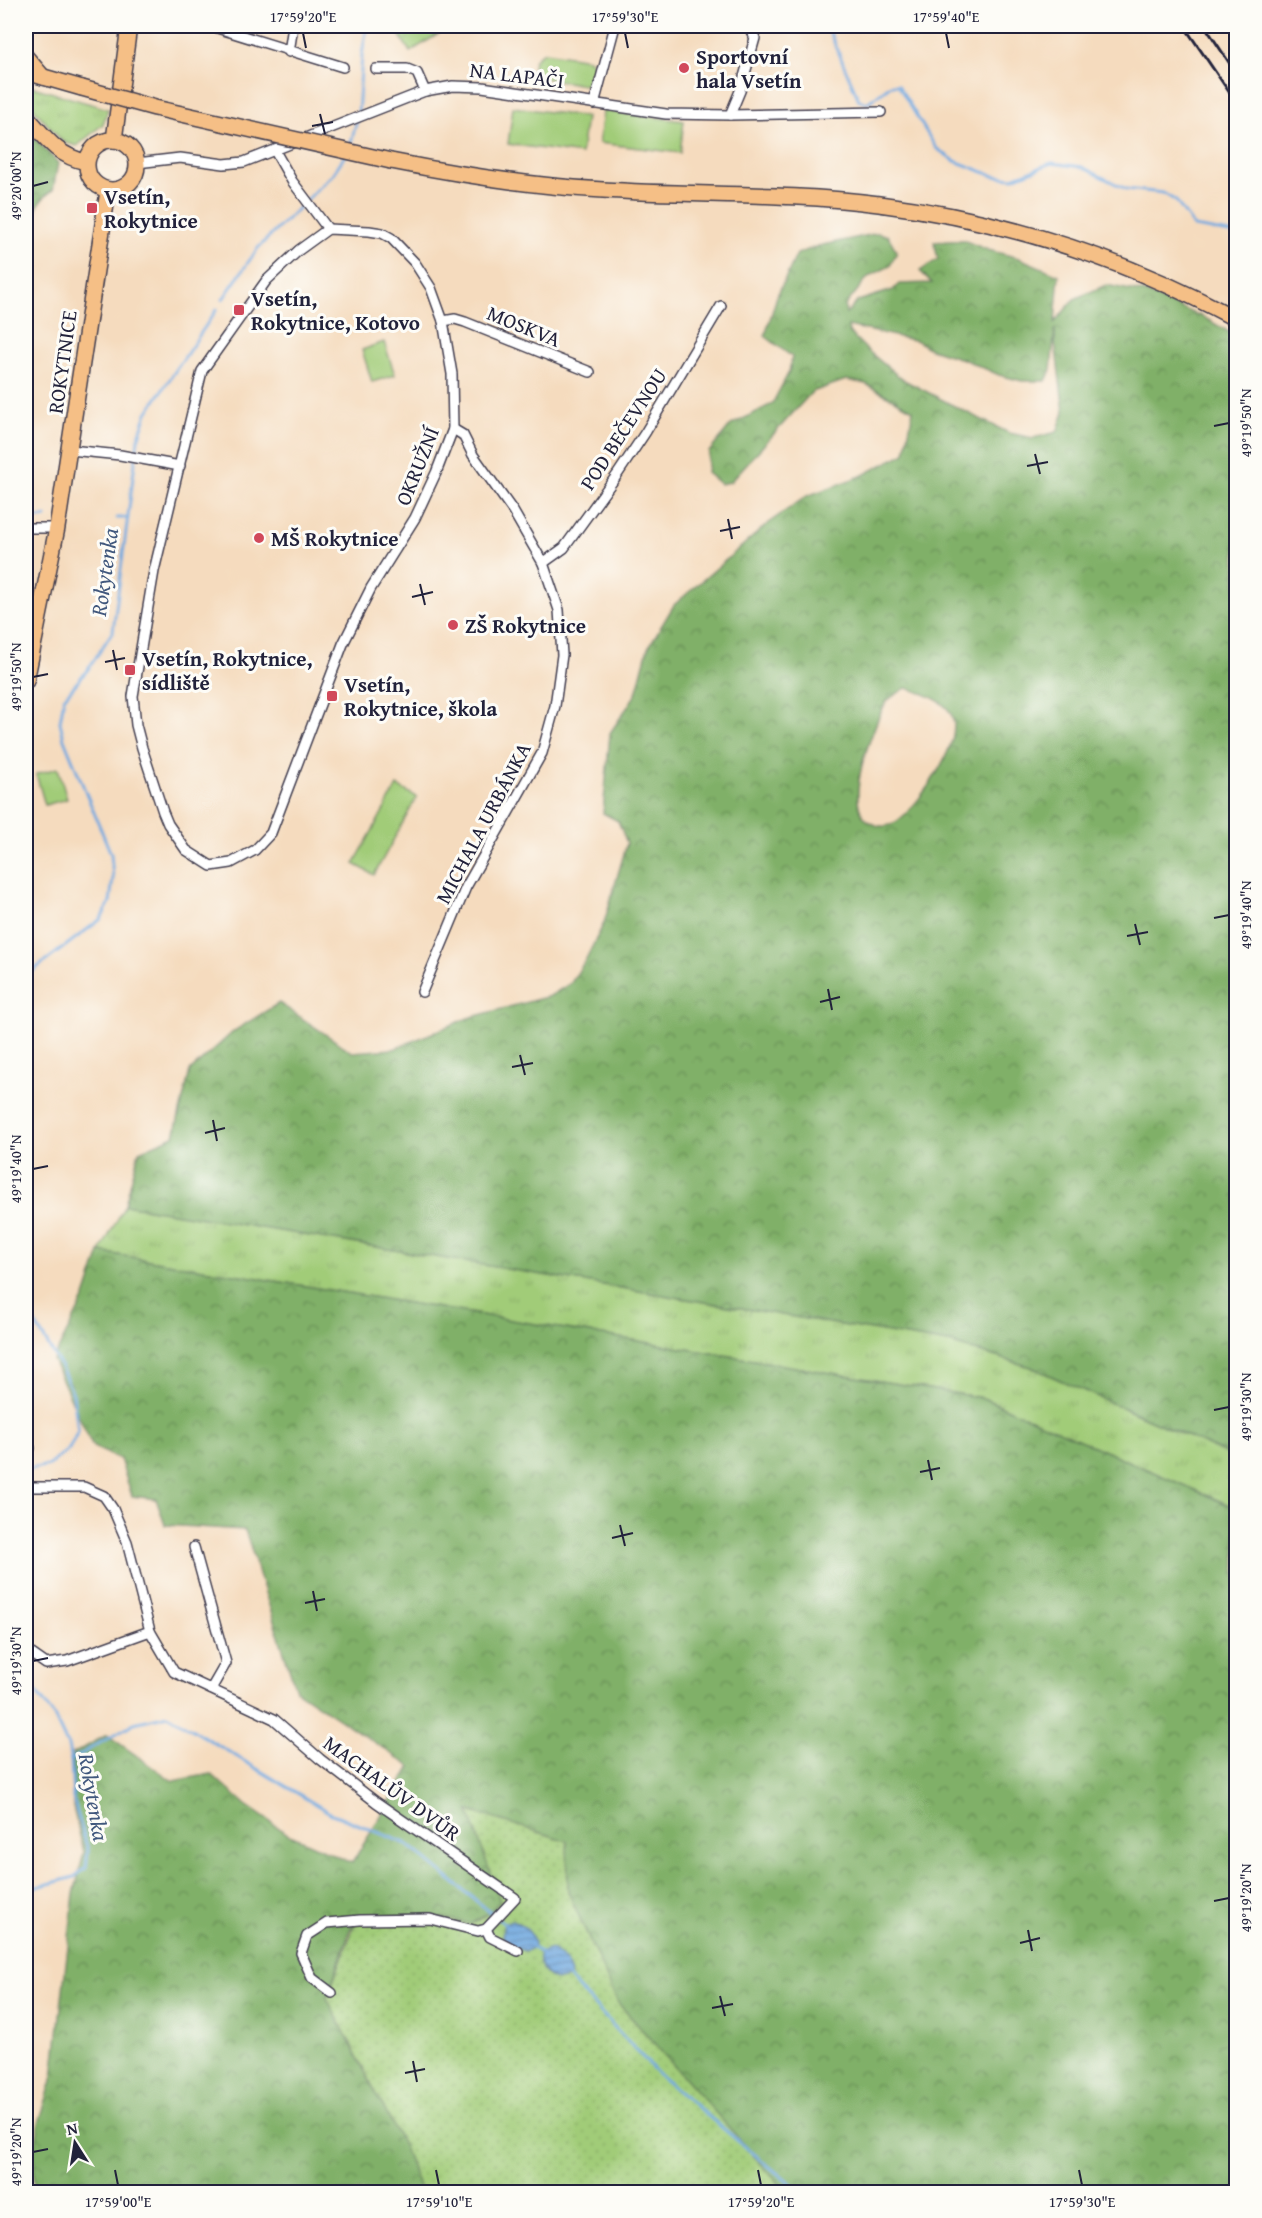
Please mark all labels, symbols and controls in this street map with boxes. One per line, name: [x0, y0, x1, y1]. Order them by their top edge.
text: 17°59'20"E: [270, 6, 337, 27]
text: 17°59'30"E: [592, 6, 659, 27]
text: 17°59'40"E: [913, 6, 980, 27]
place label: Sportovní hala Vsetín: [696, 41, 802, 96]
street label: NA LAPAČI: [468, 54, 566, 96]
marker: Sportovní hala Vsetín: [677, 61, 691, 75]
text: 49°20'00"N: [5, 151, 26, 220]
place label: Vsetín, Rokytnice: [104, 181, 198, 236]
marker: Vsetín, Rokytnice: [85, 201, 99, 215]
place label: Vsetín, Rokytnice, Kotovo: [251, 283, 420, 338]
street label: MOSKVA: [482, 297, 566, 355]
marker: Vsetín, Rokytnice, Kotovo: [232, 303, 246, 317]
street label: ROKYTNICE: [39, 308, 85, 416]
street label: POD BEČEVNOU: [572, 362, 674, 496]
text: 49°19'50"N: [1235, 388, 1256, 457]
street label: OKRUŽNÍ: [387, 421, 447, 510]
place label: MŠ Rokytnice: [271, 523, 398, 554]
water label: Rokytenka: [82, 526, 126, 619]
marker: MŠ Rokytnice: [252, 531, 266, 545]
place label: ZŠ Rokytnice: [465, 610, 586, 641]
marker: ZŠ Rokytnice: [446, 618, 460, 632]
text: 49°19'50"N: [5, 642, 26, 711]
place label: Vsetín, Rokytnice, sídliště: [142, 643, 313, 698]
marker: Vsetín, Rokytnice, sídliště: [123, 663, 137, 677]
place label: Vsetín, Rokytnice, škola: [344, 669, 498, 724]
marker: Vsetín, Rokytnice, škola: [325, 689, 339, 703]
street label: MICHALA URBÁNKA: [427, 737, 539, 909]
text: 49°19'40"N: [1235, 880, 1256, 949]
text: 49°19'40"N: [5, 1134, 26, 1203]
text: 49°19'30"N: [1235, 1372, 1256, 1441]
text: 49°19'30"N: [5, 1626, 26, 1695]
street label: MACHALŮV DVŮR: [317, 1728, 468, 1849]
water label: Rokytenka: [70, 1750, 117, 1843]
text: 49°19'20"N: [1235, 1863, 1256, 1932]
north arrow: [45, 2113, 105, 2173]
text: N: [64, 2115, 80, 2141]
text: 49°19'20"N: [5, 2117, 26, 2186]
text: 17°59'00"E: [85, 2191, 152, 2212]
text: 17°59'10"E: [406, 2191, 473, 2212]
text: 17°59'20"E: [728, 2191, 795, 2212]
text: 17°59'30"E: [1049, 2191, 1116, 2212]

